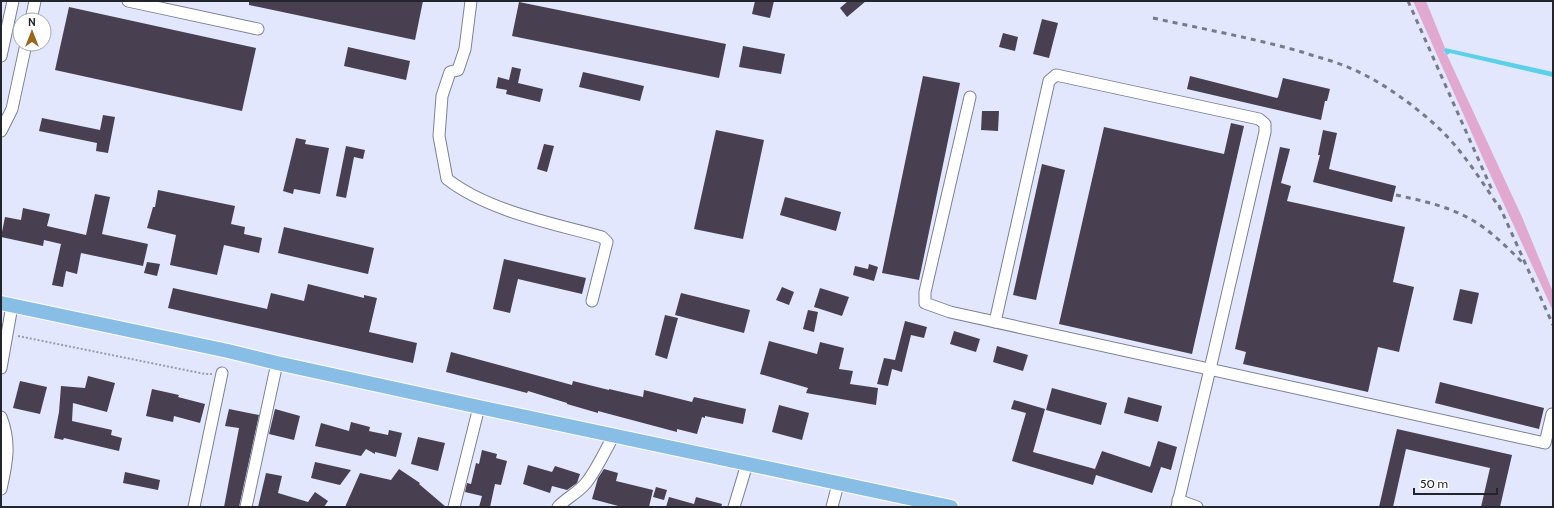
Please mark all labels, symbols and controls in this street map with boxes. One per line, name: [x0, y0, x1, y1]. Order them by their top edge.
north arrow: [12, 12, 52, 52]
text: N: [28, 15, 36, 29]
scale bar: [1414, 470, 1497, 496]
text: 50 m: [1420, 476, 1448, 491]

